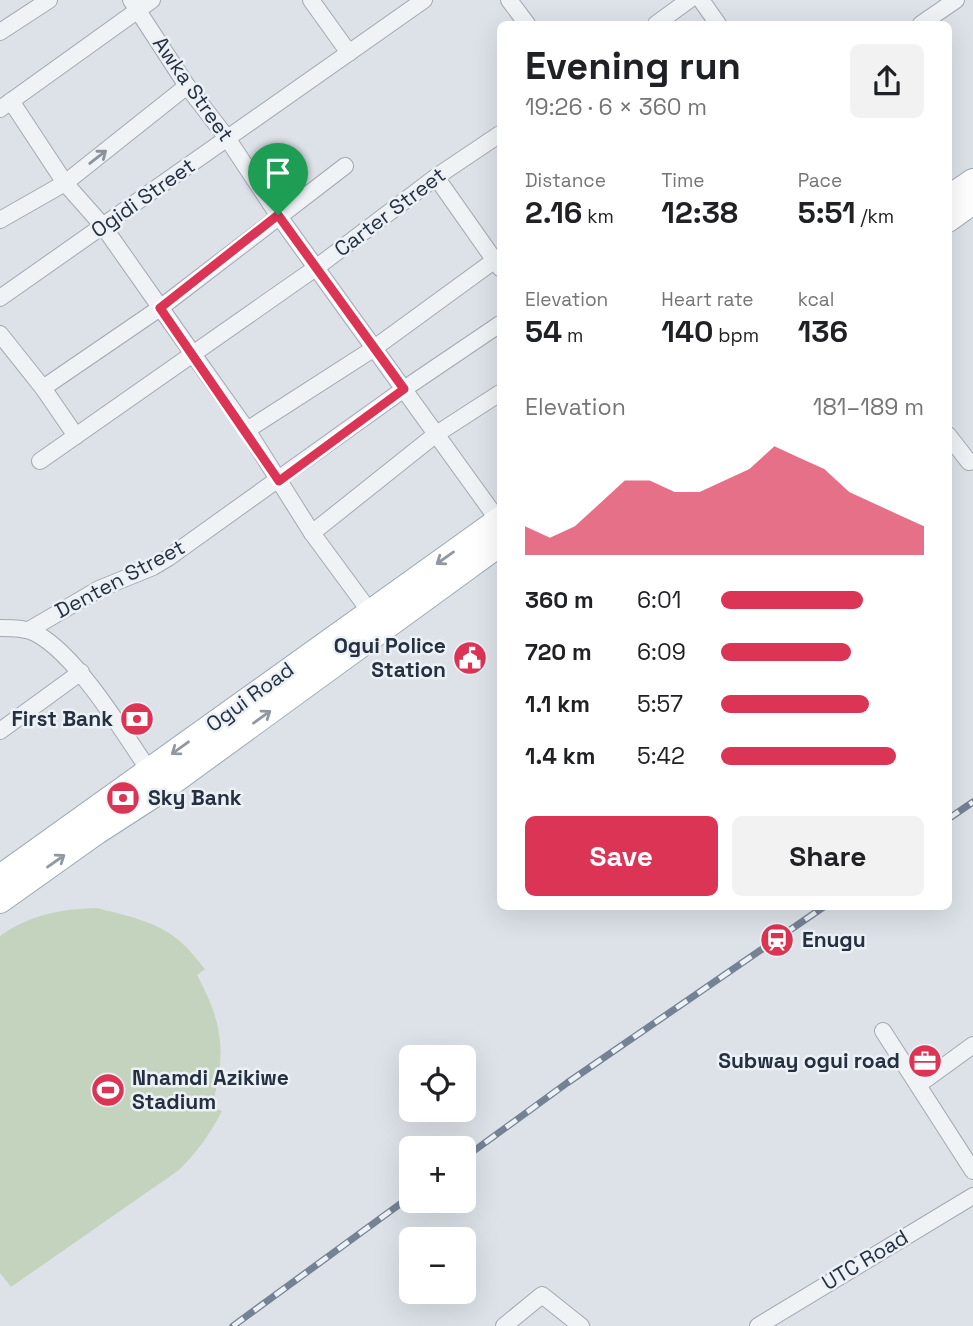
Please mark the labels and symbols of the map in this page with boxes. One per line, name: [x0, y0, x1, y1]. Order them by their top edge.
street label: Awka Street: [147, 31, 240, 147]
pin: [248, 143, 308, 215]
one-way arrow: [89, 149, 107, 164]
street label: Ogidi Street: [85, 152, 200, 243]
street label: Carter Street: [329, 161, 451, 262]
street label: Denten Street: [50, 533, 189, 624]
one-way arrow: [436, 551, 455, 565]
place label: Ogui Police Station: [334, 632, 446, 683]
public building icon: Ogui Police Station: [451, 639, 489, 677]
street label: Ogui Road: [200, 656, 299, 738]
bank icon: First Bank: [118, 700, 156, 738]
place label: First Bank: [12, 705, 113, 732]
one-way arrow: [252, 710, 271, 724]
one-way arrow: [171, 741, 190, 755]
bank icon: Sky Bank: [104, 779, 142, 817]
place label: Sky Bank: [148, 784, 242, 811]
one-way arrow: [46, 854, 65, 868]
station icon: Enugu: [758, 921, 796, 959]
place label: Enugu: [802, 926, 866, 953]
office icon: Subway ogui road: [906, 1042, 944, 1080]
place label: Subway ogui road: [718, 1047, 900, 1074]
place label: Nnamdi Azikiwe Stadium: [132, 1064, 289, 1115]
sports icon: Nnamdi Azikiwe Stadium: [89, 1071, 127, 1109]
street label: UTC Road: [817, 1223, 913, 1296]

